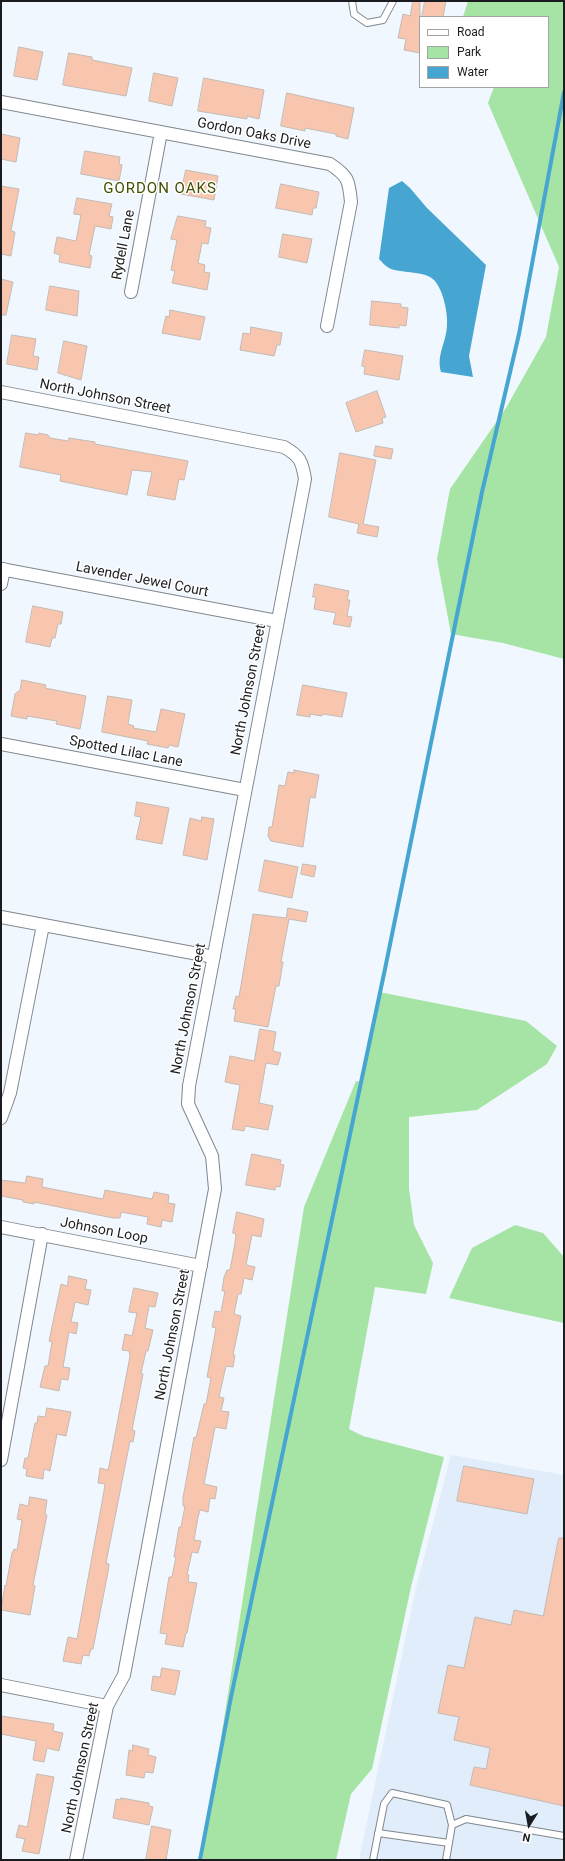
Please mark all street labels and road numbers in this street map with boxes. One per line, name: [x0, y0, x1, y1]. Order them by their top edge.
street label: Gordon Oaks Drive: [196, 115, 312, 153]
street label: Rydell Lane: [109, 209, 139, 281]
street label: North Johnson Street: [38, 376, 172, 418]
street label: Lavender Jewel Court: [74, 559, 210, 601]
street label: North Johnson Street: [228, 623, 270, 757]
street label: Spotted Lilac Lane: [68, 733, 184, 771]
street label: North Johnson Street: [168, 942, 210, 1076]
street label: Johnson Loop: [59, 1214, 149, 1248]
street label: North Johnson Street: [152, 1268, 194, 1402]
street label: North Johnson Street: [59, 1701, 103, 1835]

